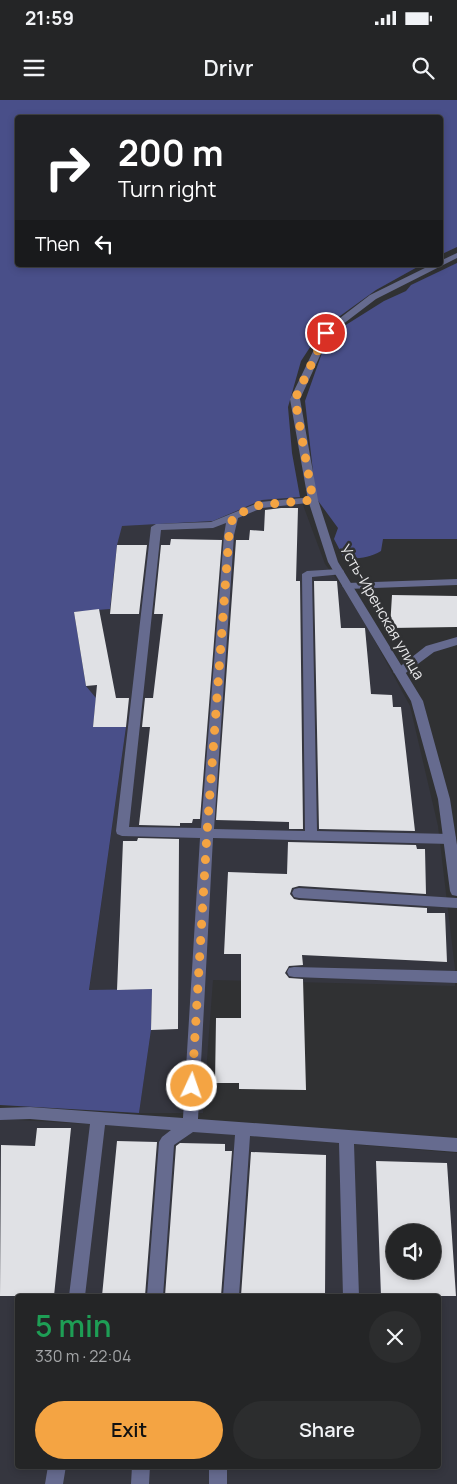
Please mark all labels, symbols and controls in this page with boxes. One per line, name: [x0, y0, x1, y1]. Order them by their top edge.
text: 21:59: [25, 5, 74, 31]
text: Drivr: [204, 53, 253, 83]
icon: menu: [20, 54, 48, 82]
icon: search: [409, 54, 437, 82]
text: 200 m: [118, 129, 223, 177]
icon: right: [35, 135, 100, 200]
text: Turn right: [118, 174, 216, 204]
icon: left: [90, 230, 118, 258]
text: Then: [35, 231, 80, 257]
pin: [305, 312, 347, 354]
icon: arrive: [312, 319, 340, 347]
street label: Усть-Иренская улица: [335, 540, 430, 683]
position arrow: [165, 1059, 217, 1111]
map controls: [386, 1224, 441, 1279]
button: sound: [386, 1224, 441, 1279]
text: 5 min: [35, 1305, 111, 1346]
button: close: [369, 1311, 421, 1363]
text: 330 m · 22:04: [35, 1345, 131, 1367]
button: Exit: [35, 1401, 223, 1459]
button: Share: [233, 1401, 421, 1459]

